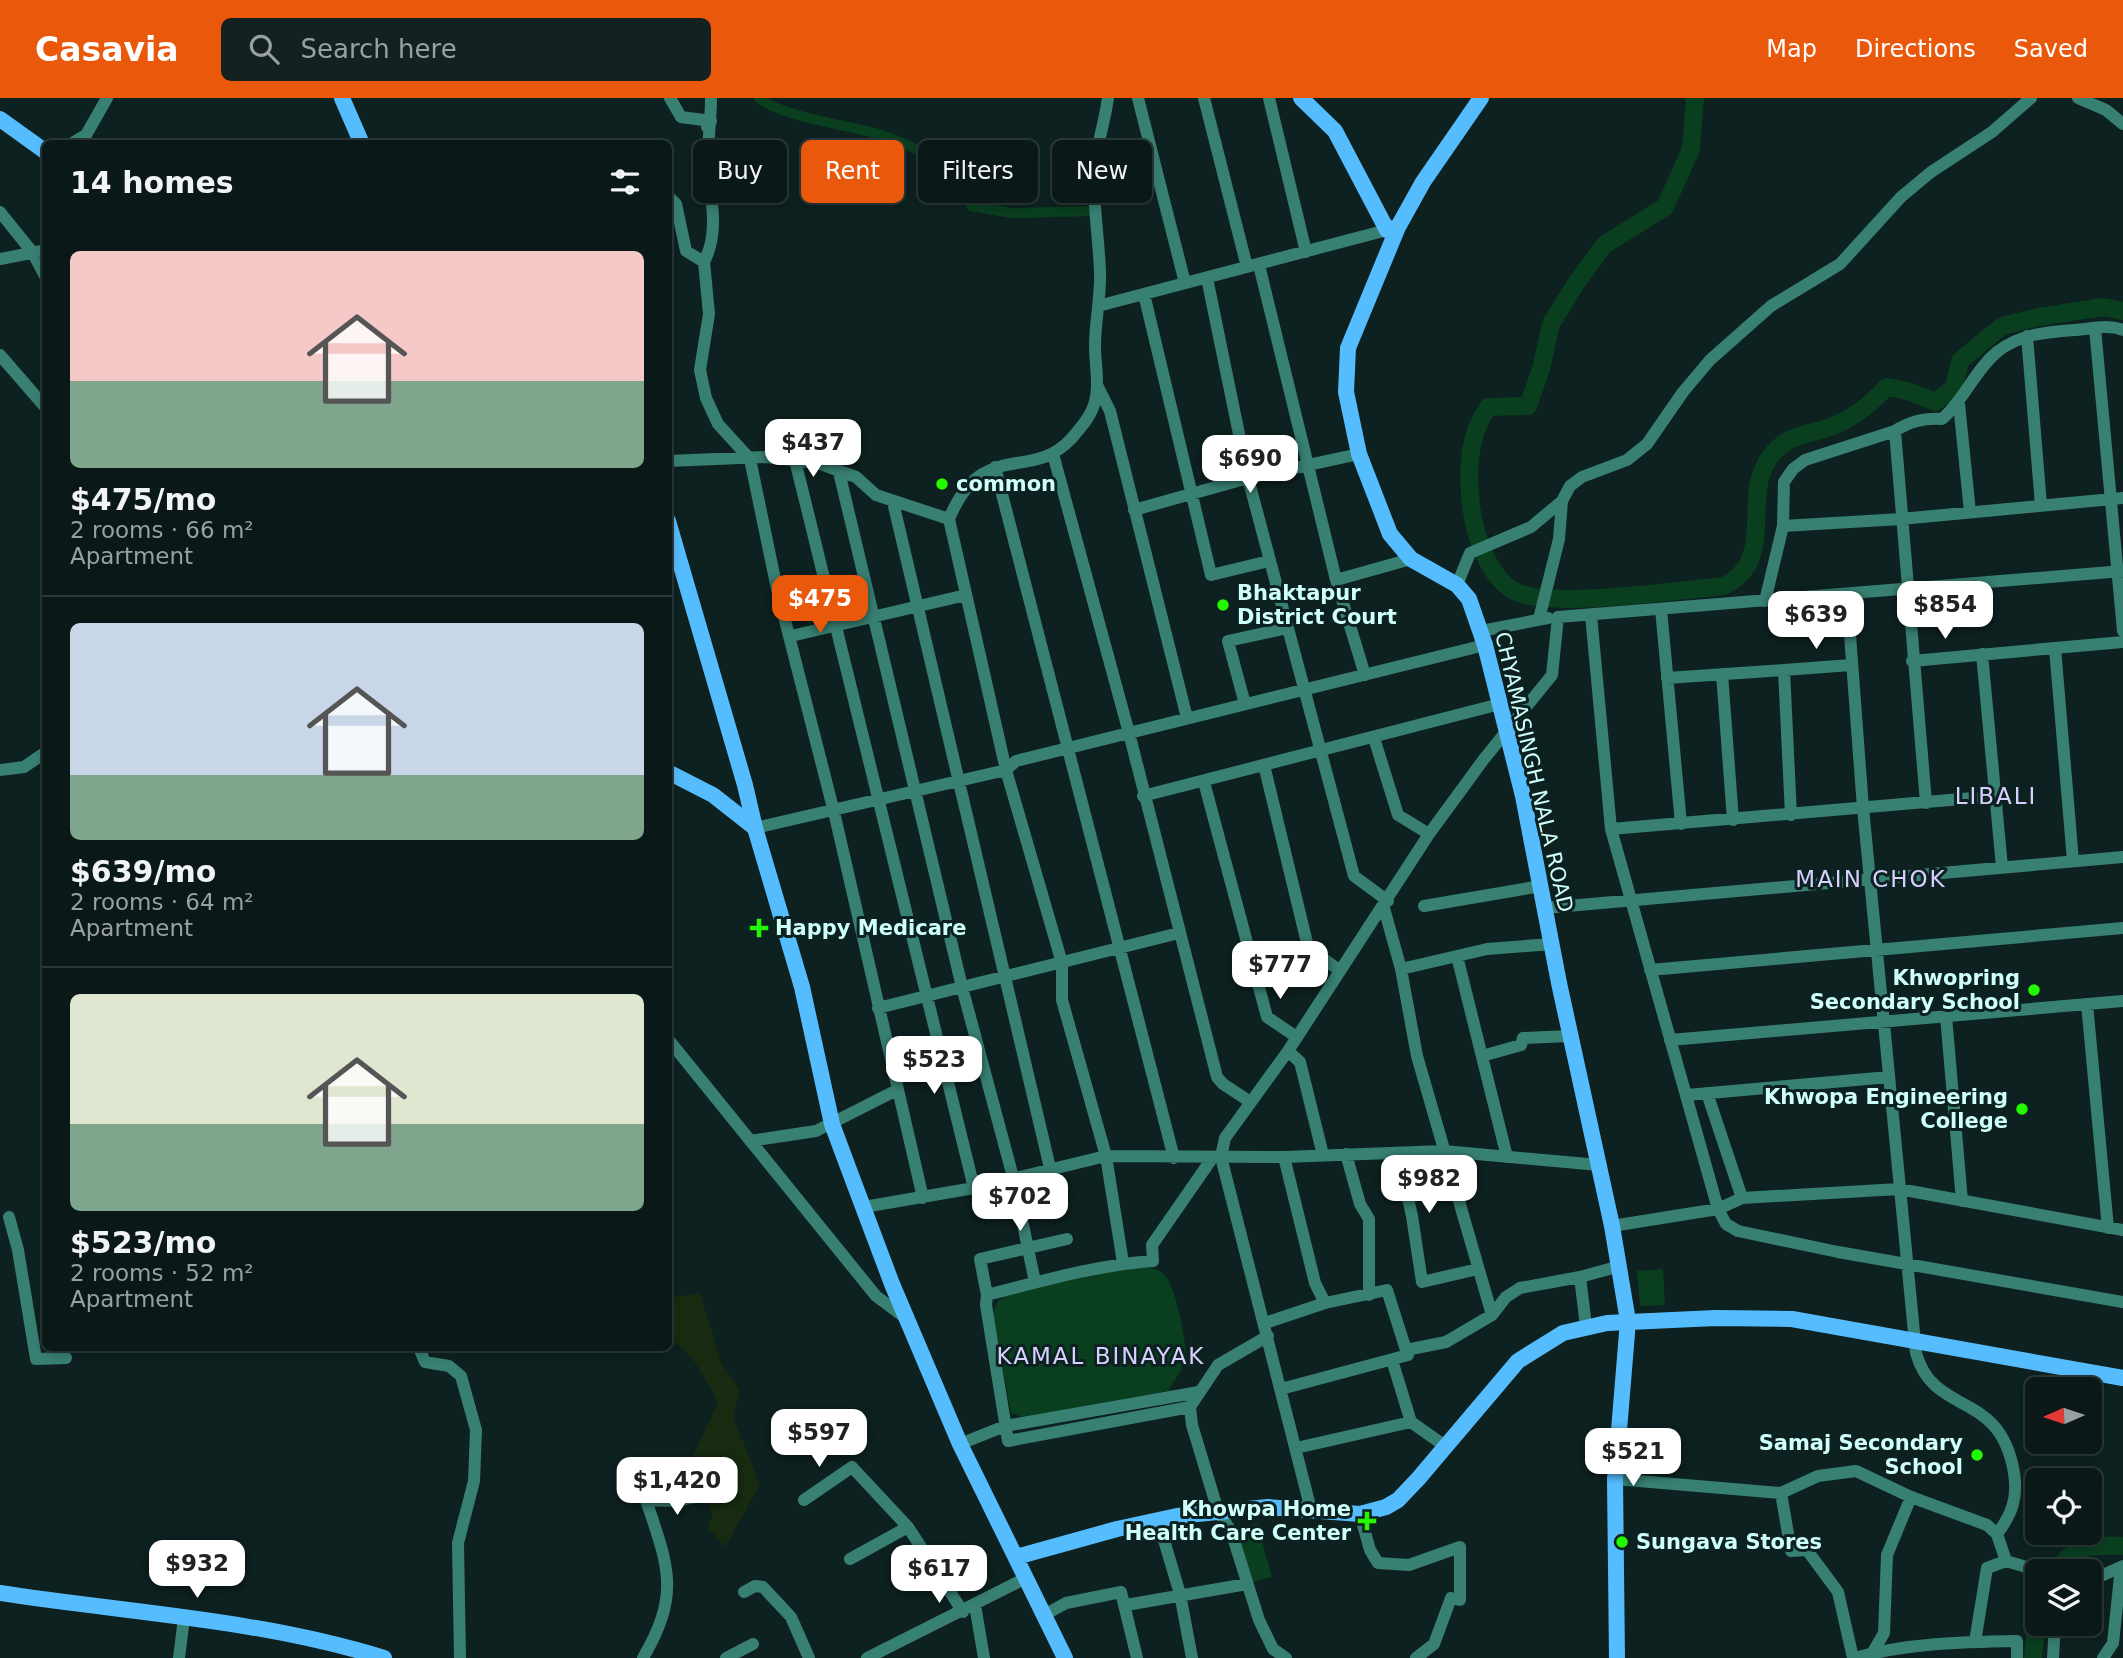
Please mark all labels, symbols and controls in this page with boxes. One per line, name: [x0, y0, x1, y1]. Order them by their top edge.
search box: [221, 18, 711, 81]
text: Casavia: [35, 30, 179, 69]
icon: search: [245, 30, 283, 68]
text: Search here: [301, 34, 457, 64]
text: Map: [1766, 35, 1817, 63]
text: Directions: [1855, 35, 1976, 63]
text: Saved: [2014, 35, 2088, 63]
chip: Buy: [693, 140, 787, 203]
chip: Rent: [801, 140, 904, 203]
chip: Filters: [918, 140, 1038, 203]
chip: New: [1052, 140, 1152, 203]
icon: filters: [606, 163, 644, 201]
text: 14 homes: [70, 165, 234, 200]
icon: home: [294, 296, 420, 422]
pin: $437: [772, 420, 854, 479]
text: $437: [781, 429, 845, 455]
pin: $690: [1209, 436, 1291, 495]
text: $690: [1218, 445, 1282, 471]
place label: common: [956, 472, 1056, 496]
marker: common: [934, 476, 950, 492]
text: $475/mo: [70, 482, 216, 517]
text: 2 rooms · 66 m²: [70, 517, 254, 543]
text: Apartment: [70, 543, 193, 569]
pin: $475: [779, 575, 861, 635]
place label: Bhaktapur District Court: [1237, 581, 1397, 629]
pin: $854: [1904, 582, 1986, 641]
text: $475: [788, 585, 852, 611]
text: $854: [1913, 591, 1977, 617]
pin: $639: [1775, 592, 1857, 651]
marker: Bhaktapur District Court: [1215, 597, 1231, 613]
text: $639: [1784, 601, 1848, 627]
street label: CHYAMASINGH NALA ROAD: [1490, 629, 1578, 915]
icon: home: [294, 668, 420, 794]
district label: LIBALI: [1955, 783, 2037, 809]
text: $639/mo: [70, 854, 216, 889]
district label: MAIN CHOK: [1795, 866, 1947, 892]
text: 2 rooms · 64 m²: [70, 889, 254, 915]
text: Apartment: [70, 915, 193, 941]
place label: Happy Medicare: [775, 916, 966, 940]
marker: Happy Medicare: [749, 918, 769, 938]
pin: $777: [1239, 942, 1321, 1001]
text: $777: [1248, 951, 1312, 977]
place label: Khwopring Secondary School: [1810, 966, 2020, 1014]
marker: Khwopring Secondary School: [2026, 982, 2042, 998]
pin: $523: [893, 1037, 975, 1096]
icon: home: [294, 1039, 420, 1165]
text: $523: [902, 1046, 966, 1072]
place label: Khwopa Engineering College: [1764, 1085, 2008, 1133]
marker: Khwopa Engineering College: [2014, 1101, 2030, 1117]
pin: $982: [1388, 1156, 1470, 1215]
text: $982: [1397, 1165, 1461, 1191]
pin: $702: [979, 1174, 1061, 1233]
text: $702: [988, 1183, 1052, 1209]
text: $523/mo: [70, 1225, 216, 1260]
text: 2 rooms · 52 m²: [70, 1260, 254, 1286]
text: Apartment: [70, 1286, 193, 1312]
district label: KAMAL BINAYAK: [997, 1343, 1205, 1369]
north arrow: [2025, 1377, 2102, 1454]
map controls: [2025, 1377, 2102, 1636]
pin: $597: [778, 1410, 860, 1469]
text: $597: [787, 1419, 851, 1445]
pin: $521: [1592, 1428, 1674, 1488]
place label: Samaj Secondary School: [1759, 1431, 1963, 1479]
text: $521: [1601, 1438, 1665, 1464]
marker: Samaj Secondary School: [1969, 1447, 1985, 1463]
pin: $1,420: [620, 1458, 734, 1517]
text: $1,420: [633, 1467, 721, 1493]
button: locate: [2025, 1468, 2102, 1545]
place label: Khowpa Home Health Care Center: [1125, 1497, 1352, 1545]
marker: Khowpa Home Health Care Center: [1357, 1511, 1377, 1531]
place label: Sungava Stores: [1636, 1530, 1822, 1554]
marker: Sungava Stores: [1614, 1534, 1630, 1550]
pin: $932: [156, 1540, 238, 1600]
pin: $617: [898, 1546, 980, 1605]
text: $932: [165, 1550, 229, 1576]
text: $617: [907, 1555, 971, 1581]
button: layers: [2025, 1559, 2102, 1636]

